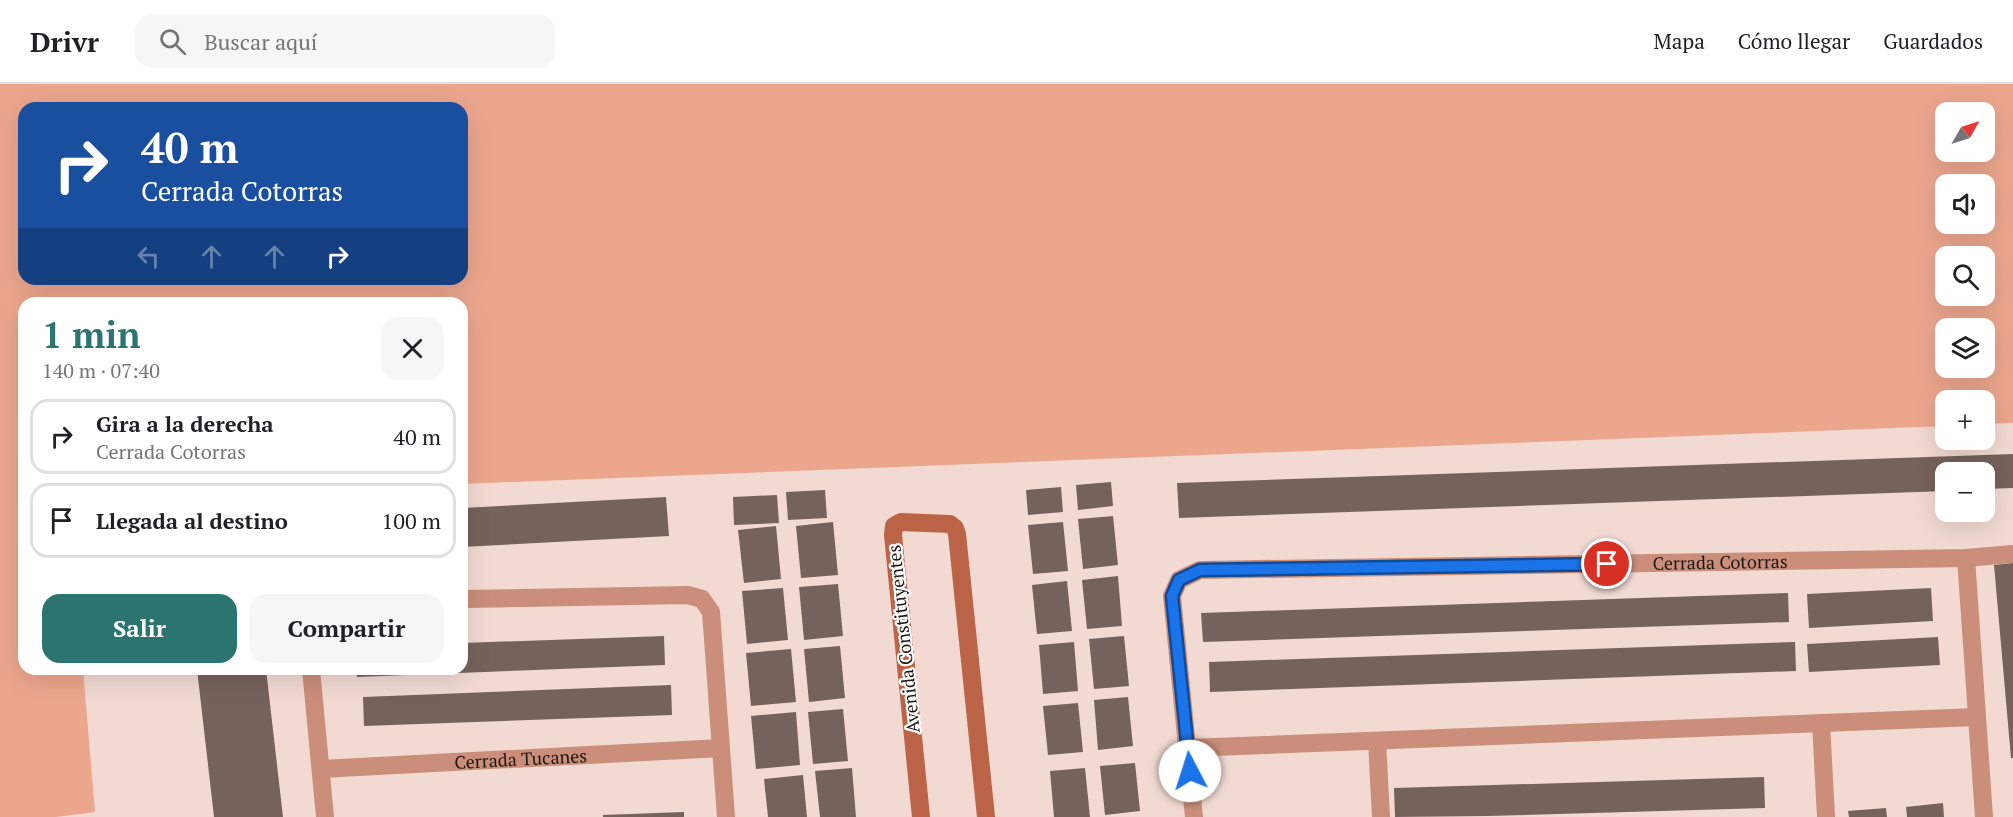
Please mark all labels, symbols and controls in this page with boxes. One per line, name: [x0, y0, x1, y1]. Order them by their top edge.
search box: [135, 14, 555, 68]
text: Drivr: [30, 23, 99, 60]
icon: search: [156, 25, 189, 58]
text: Buscar aquí: [204, 27, 317, 56]
text: Mapa: [1653, 27, 1705, 55]
text: Cómo llegar: [1738, 27, 1850, 55]
text: Guardados: [1883, 27, 1983, 55]
north arrow: [1935, 102, 1995, 162]
map controls: [1935, 102, 1995, 522]
text: 40 m: [141, 119, 239, 175]
icon: right: [42, 126, 120, 204]
text: Cerrada Cotorras: [141, 173, 343, 209]
button: sound: [1935, 174, 1995, 234]
icon: left: [132, 240, 165, 273]
icon: ahead: [195, 240, 228, 273]
icon: ahead: [258, 240, 291, 273]
icon: right: [321, 240, 354, 273]
button: search: [1935, 246, 1995, 306]
text: 1 min: [42, 311, 140, 358]
button: close: [381, 317, 444, 380]
button: layers: [1935, 318, 1995, 378]
text: 140 m · 07:40: [42, 357, 160, 384]
button: +: [1935, 390, 1995, 450]
text: Gira a la derecha: [96, 409, 274, 438]
icon: right: [45, 420, 78, 453]
text: 40 m: [393, 422, 441, 451]
text: Cerrada Cotorras: [96, 438, 246, 465]
button: −: [1935, 462, 1995, 522]
icon: arrive: [45, 504, 78, 537]
text: Llegada al destino: [96, 506, 288, 535]
text: 100 m: [381, 506, 441, 535]
pin: [1581, 538, 1632, 589]
street label: Avenida Constituyentes: [881, 544, 925, 734]
icon: arrive: [1590, 547, 1623, 580]
street label: Cerrada Cotorras: [1652, 549, 1788, 575]
button: Salir: [42, 594, 237, 663]
button: Compartir: [249, 594, 444, 663]
position arrow: [1158, 739, 1222, 803]
street label: Cerrada Tucanes: [454, 743, 588, 774]

